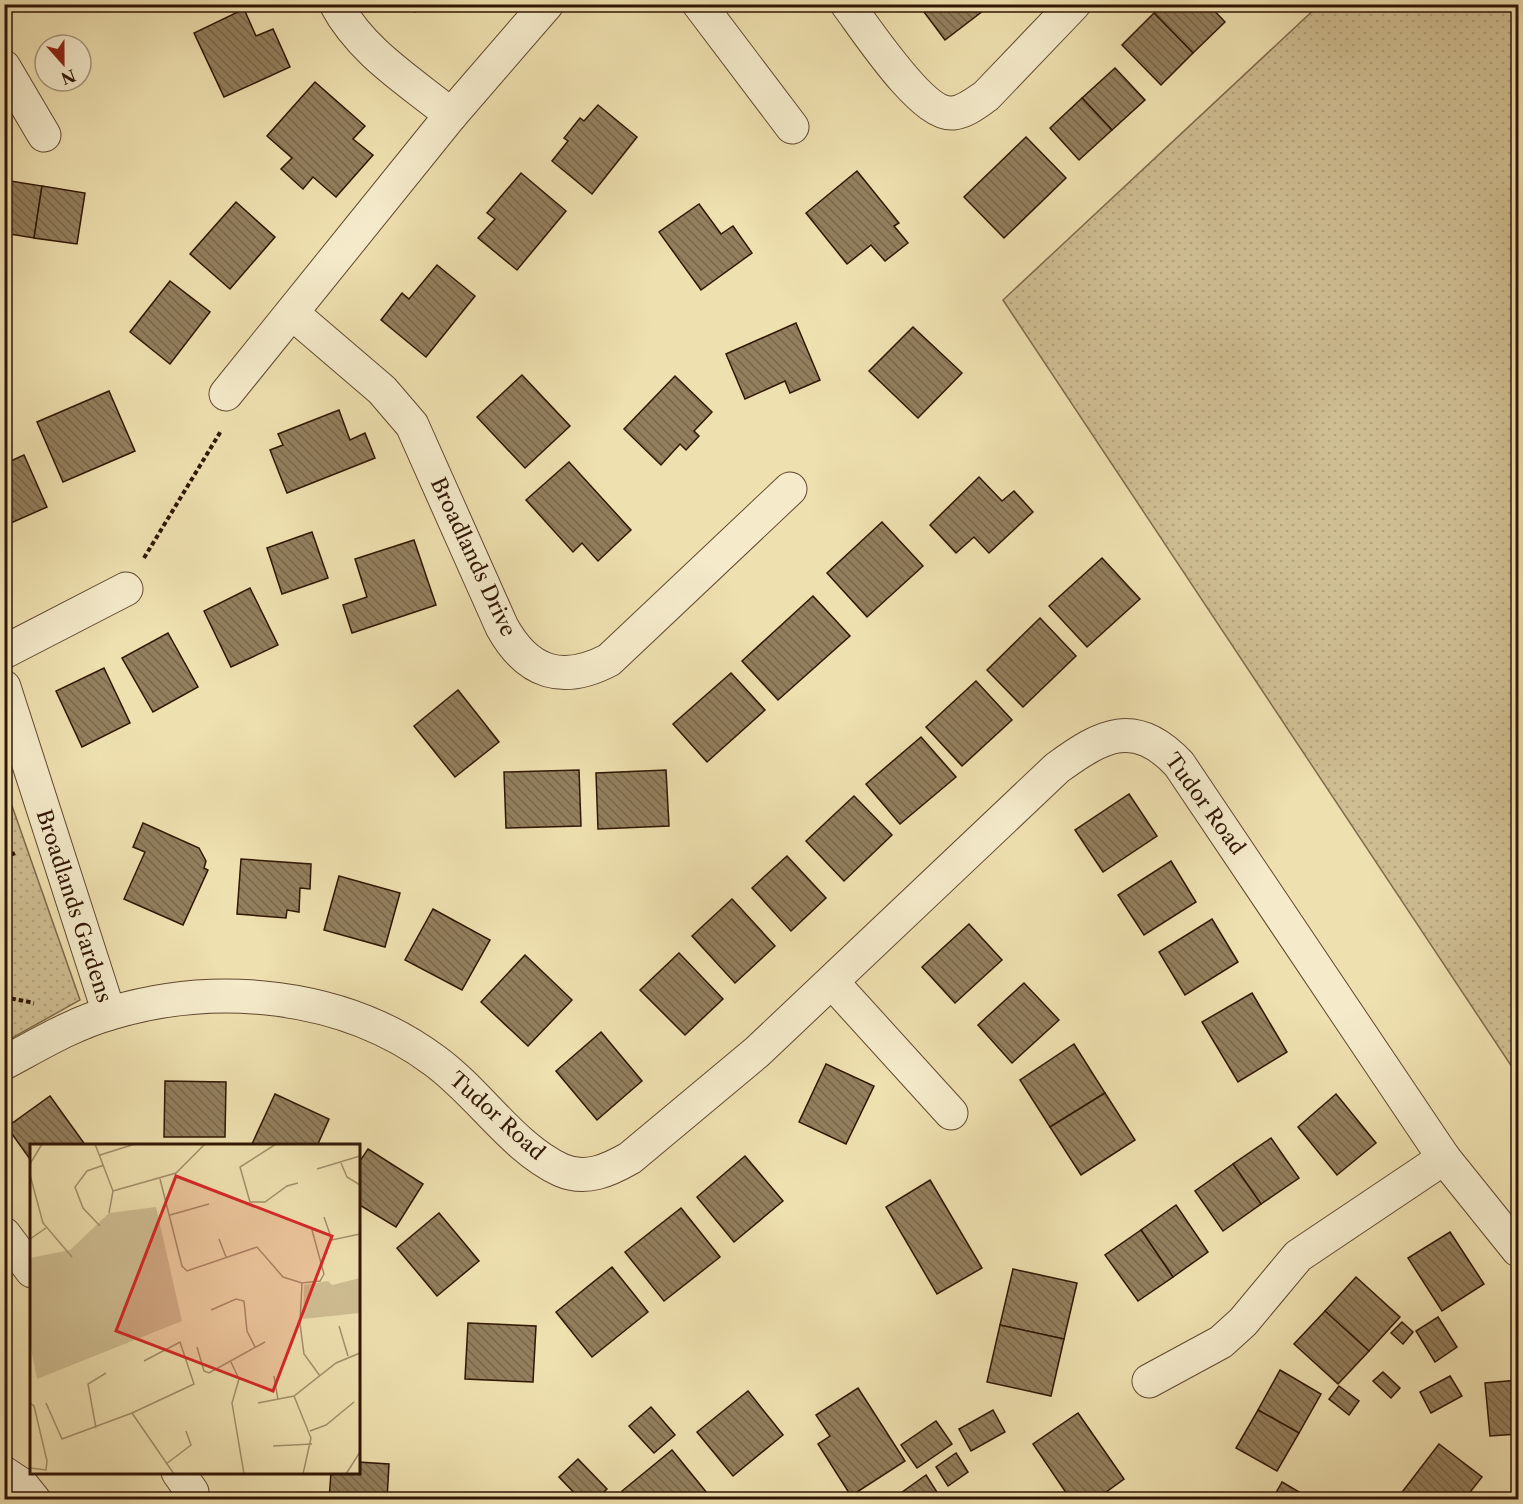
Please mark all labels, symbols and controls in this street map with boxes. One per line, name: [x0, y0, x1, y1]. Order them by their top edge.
north arrow: [33, 33, 93, 93]
text: N: [58, 65, 78, 89]
street label: Broadlands Drive: [426, 473, 521, 640]
street label: Tudor Road: [1160, 748, 1251, 860]
street label: Broadlands Gardens: [31, 806, 117, 1005]
street label: Tudor Road: [445, 1066, 550, 1165]
inset map: [30, 1144, 360, 1474]

